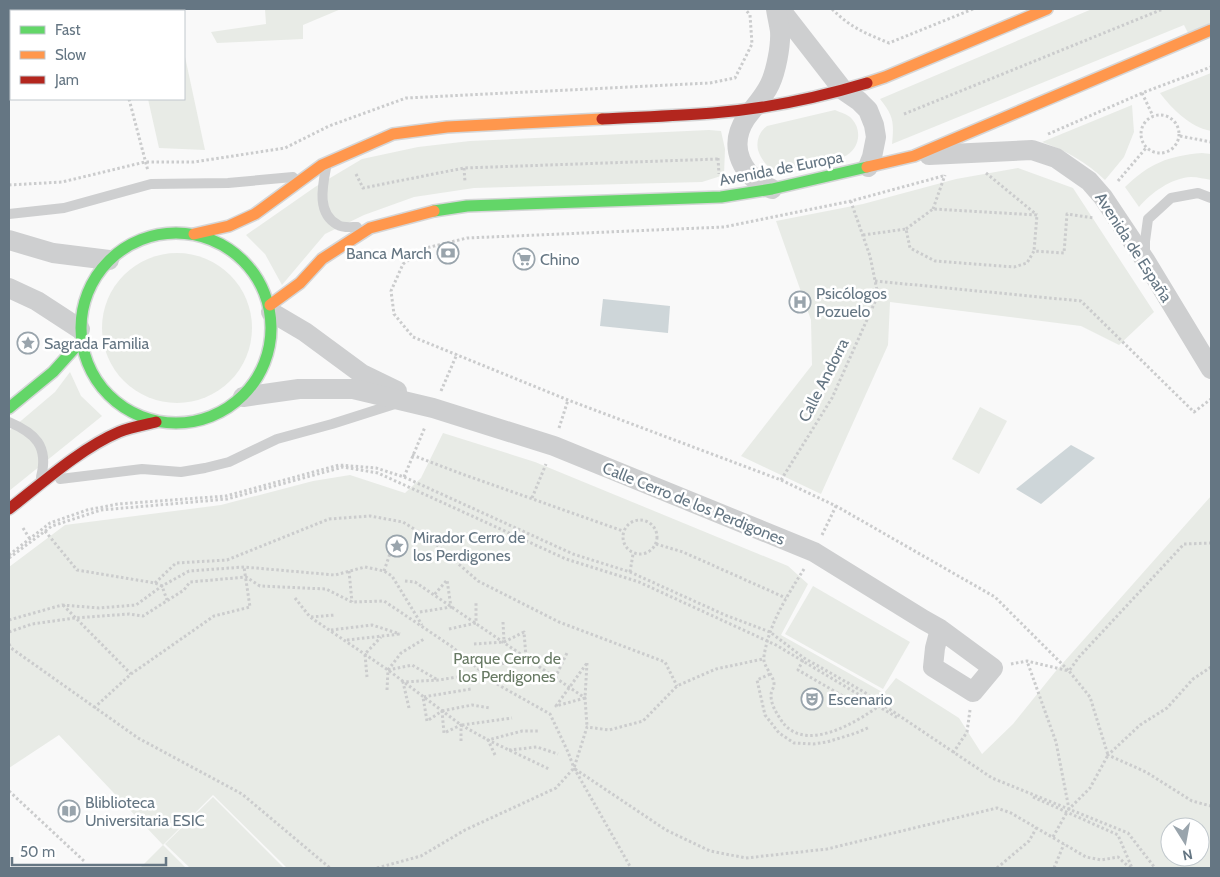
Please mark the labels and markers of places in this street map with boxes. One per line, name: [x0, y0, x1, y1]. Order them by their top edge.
bank icon: Banca March: [436, 241, 460, 265]
place label: Banca March: [346, 244, 432, 263]
supermarket icon: Chino: [512, 247, 536, 271]
place label: Chino: [540, 250, 580, 269]
place label: Psicólogos Pozuelo: [816, 284, 887, 321]
hospital icon: Psicólogos Pozuelo: [788, 290, 812, 314]
place icon: Sagrada Familia: [16, 331, 40, 355]
place label: Sagrada Familia: [44, 334, 150, 353]
place label: Mirador Cerro de los Perdigones: [413, 528, 525, 565]
place icon: Mirador Cerro de los Perdigones: [385, 534, 409, 558]
theatre icon: Escenario: [800, 687, 824, 711]
place label: Escenario: [828, 690, 893, 709]
place label: Bliblioteca Universitaria ESIC: [85, 793, 205, 830]
library icon: Bliblioteca Universitaria ESIC: [57, 799, 81, 823]

